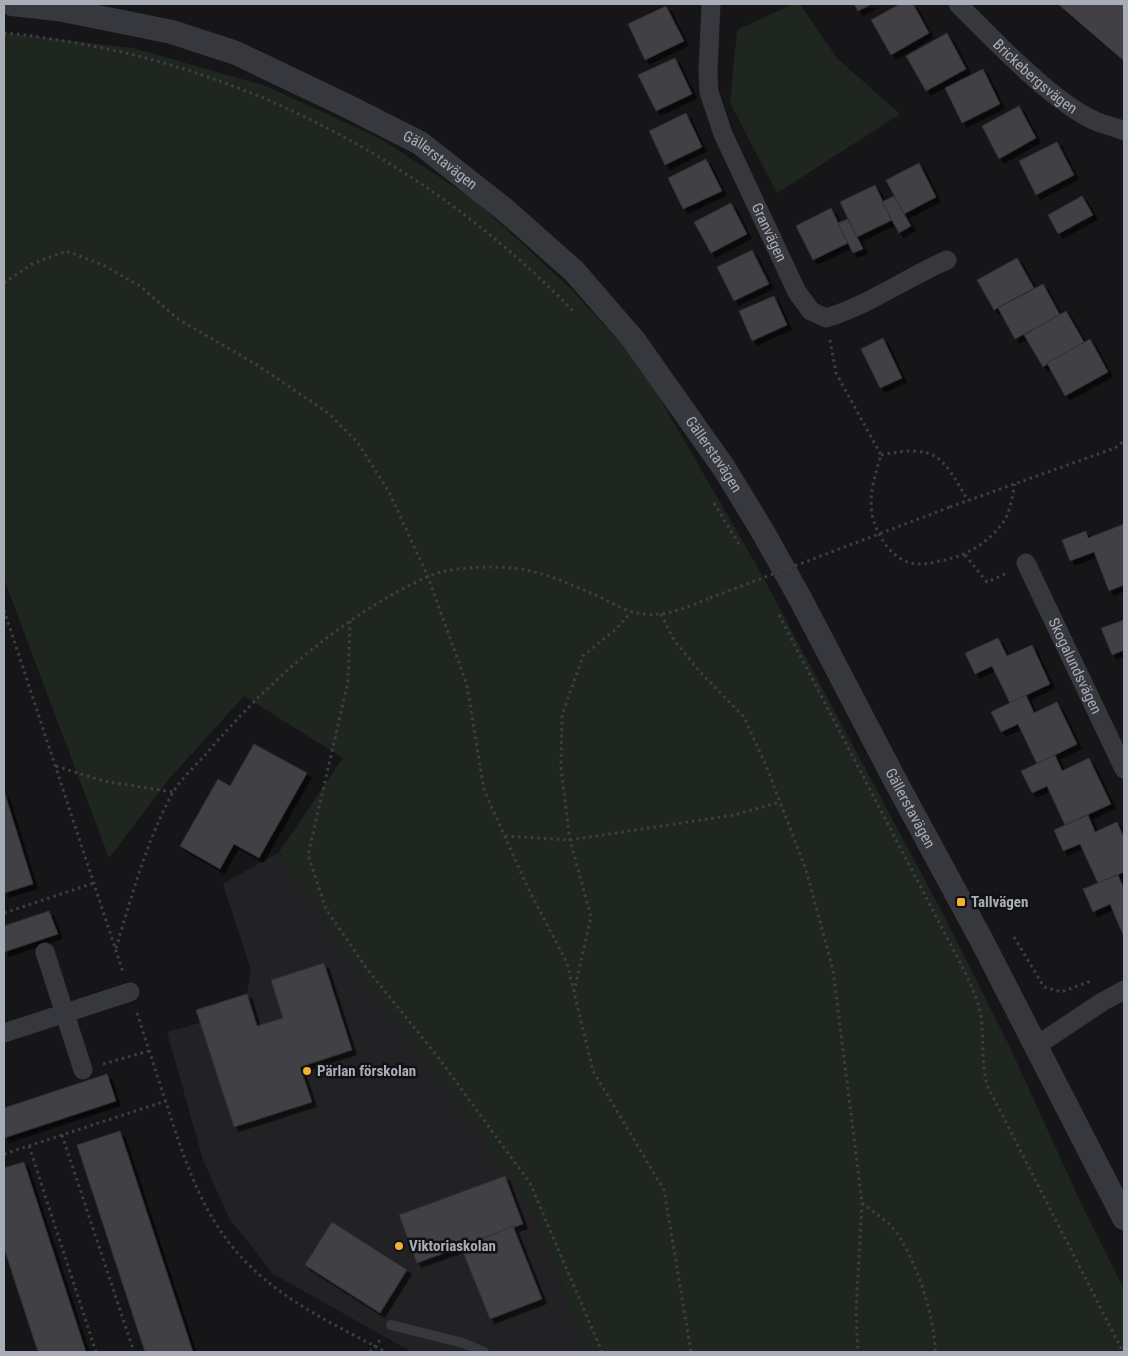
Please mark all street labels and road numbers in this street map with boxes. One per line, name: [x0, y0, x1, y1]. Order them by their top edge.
street label: Brickebergsvägen: [989, 35, 1081, 118]
street label: Gällerstavägen: [400, 127, 481, 194]
street label: Granvägen: [748, 200, 791, 265]
street label: Gällerstavägen: [681, 413, 746, 496]
street label: Skogalundsvägen: [1044, 615, 1105, 717]
street label: Gällerstavägen: [881, 765, 939, 851]

